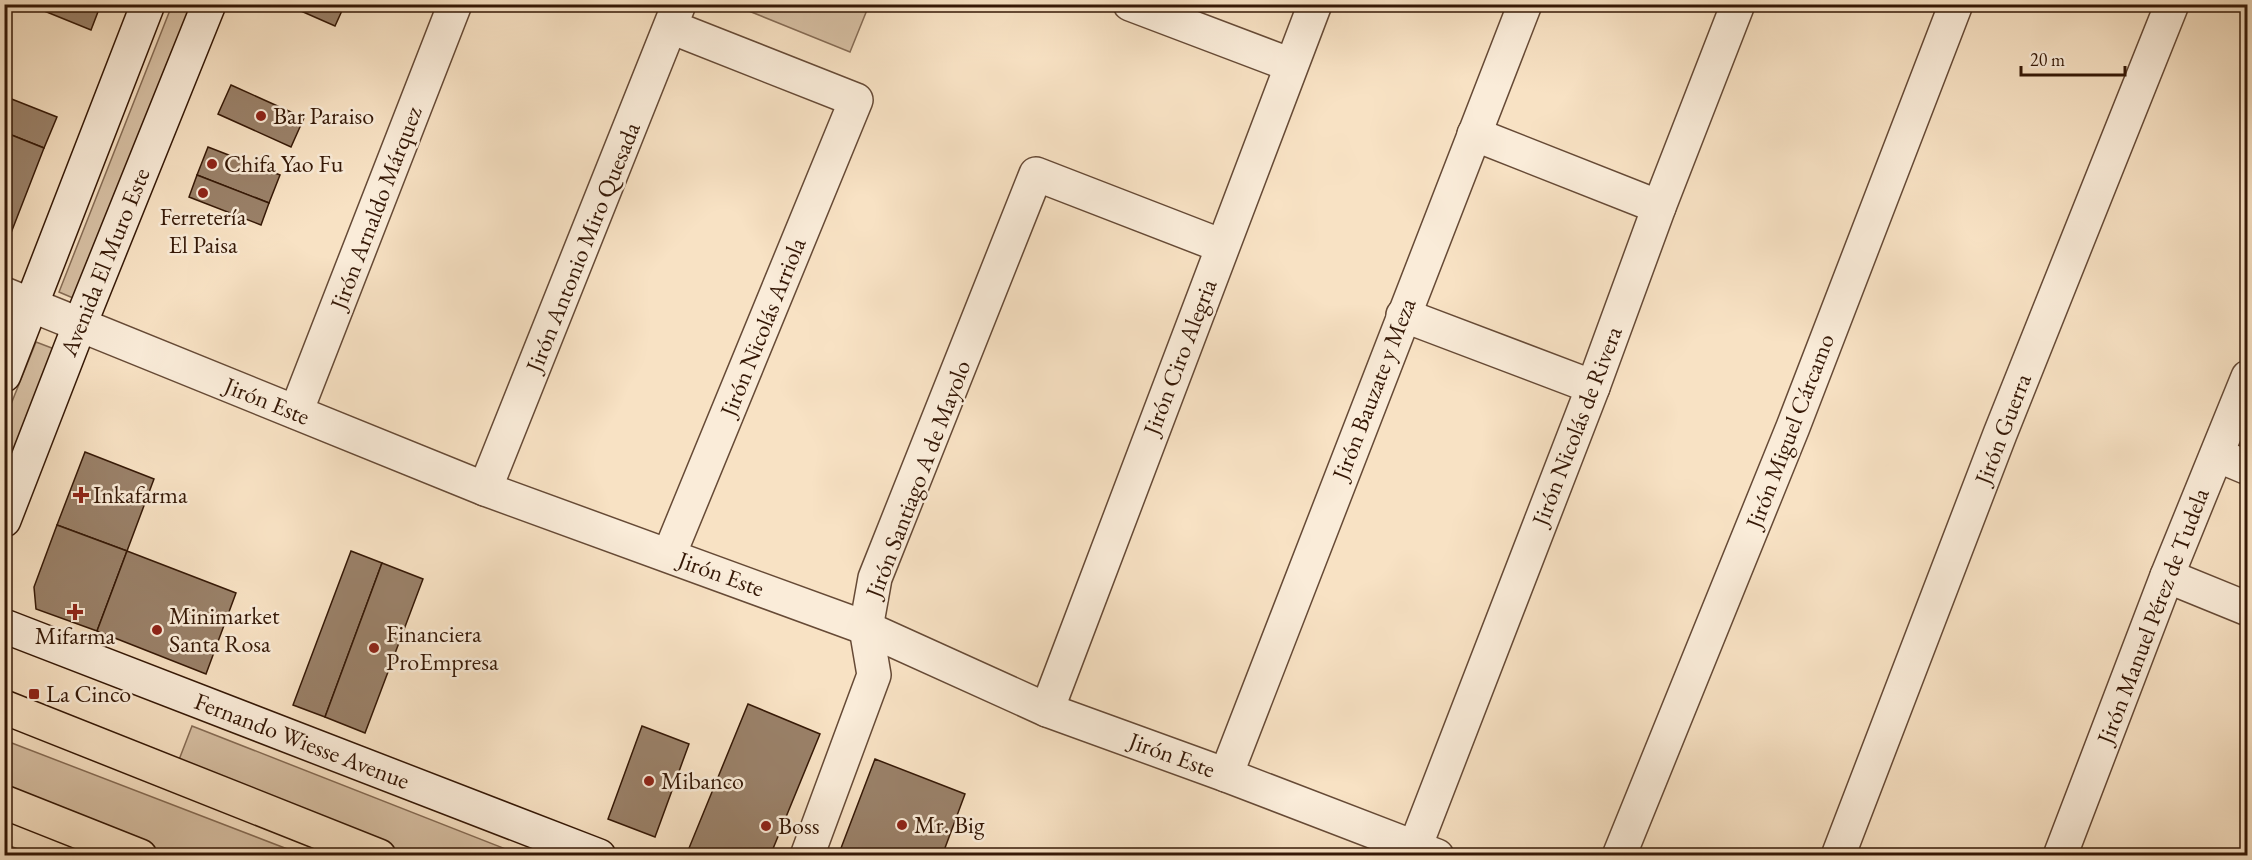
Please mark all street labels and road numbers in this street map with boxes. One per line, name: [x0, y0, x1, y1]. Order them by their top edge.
street label: Jirón Arnaldo Márquez: [322, 102, 429, 316]
street label: Jirón Antonio Miro Quesada: [517, 117, 647, 378]
street label: Avenida El Muro Este: [52, 163, 156, 362]
street label: Jirón Nicolás Arriola: [712, 232, 813, 423]
street label: Jirón Ciro Alegria: [1135, 274, 1224, 441]
street label: Jirón Bauzate y Meza: [1324, 293, 1423, 486]
street label: Jirón Nicolás de Rivera: [1524, 321, 1629, 532]
street label: Jirón Miguel Cárcamo: [1737, 329, 1841, 534]
street label: Jirón Santiago A de Mayolo: [857, 355, 977, 604]
street label: Jirón Guerra: [1966, 368, 2038, 491]
street label: Jirón Este: [218, 369, 315, 432]
street label: Jirón Manuel Pérez de Tudela: [2089, 483, 2216, 750]
street label: Jirón Este: [672, 543, 769, 603]
street label: Fernando Wiesse Avenue: [190, 685, 414, 796]
street label: Jirón Este: [1123, 724, 1220, 784]

